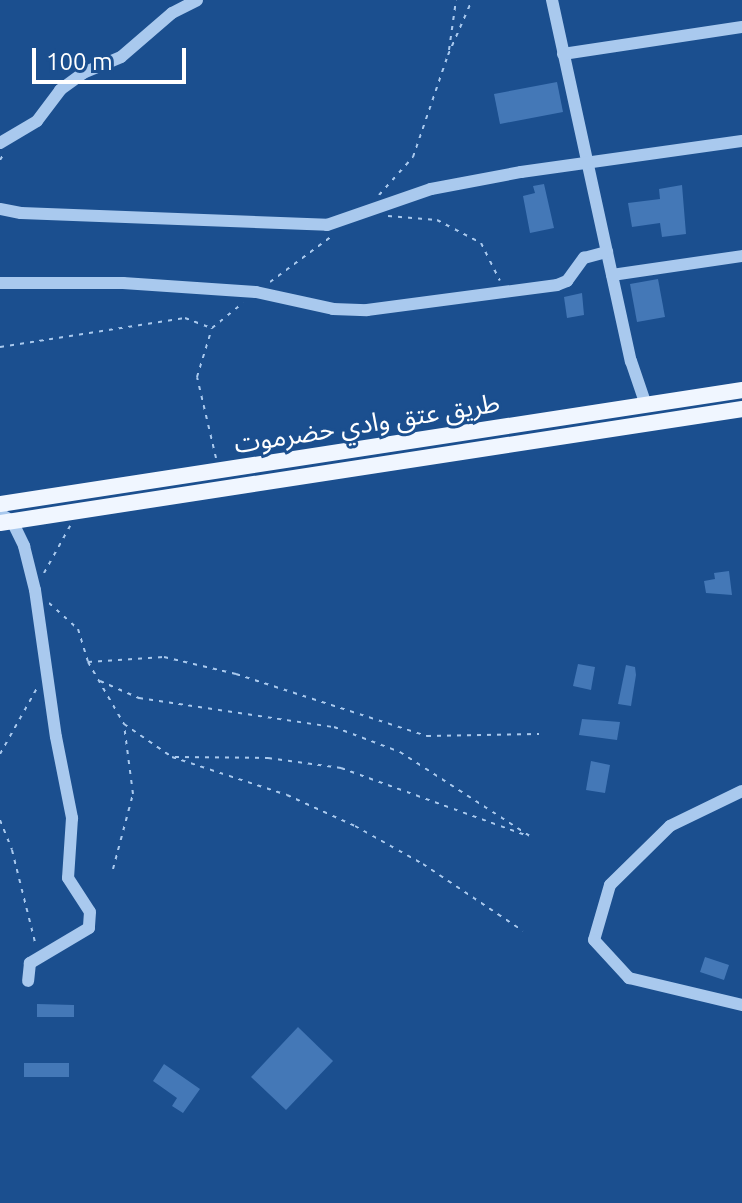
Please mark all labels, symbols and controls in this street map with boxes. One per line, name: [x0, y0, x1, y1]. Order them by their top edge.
scale bar: [36, 32, 190, 82]
text: 100 m: [46, 48, 113, 75]
street label: طريق عتق وادي حضرموت: [232, 387, 502, 459]

